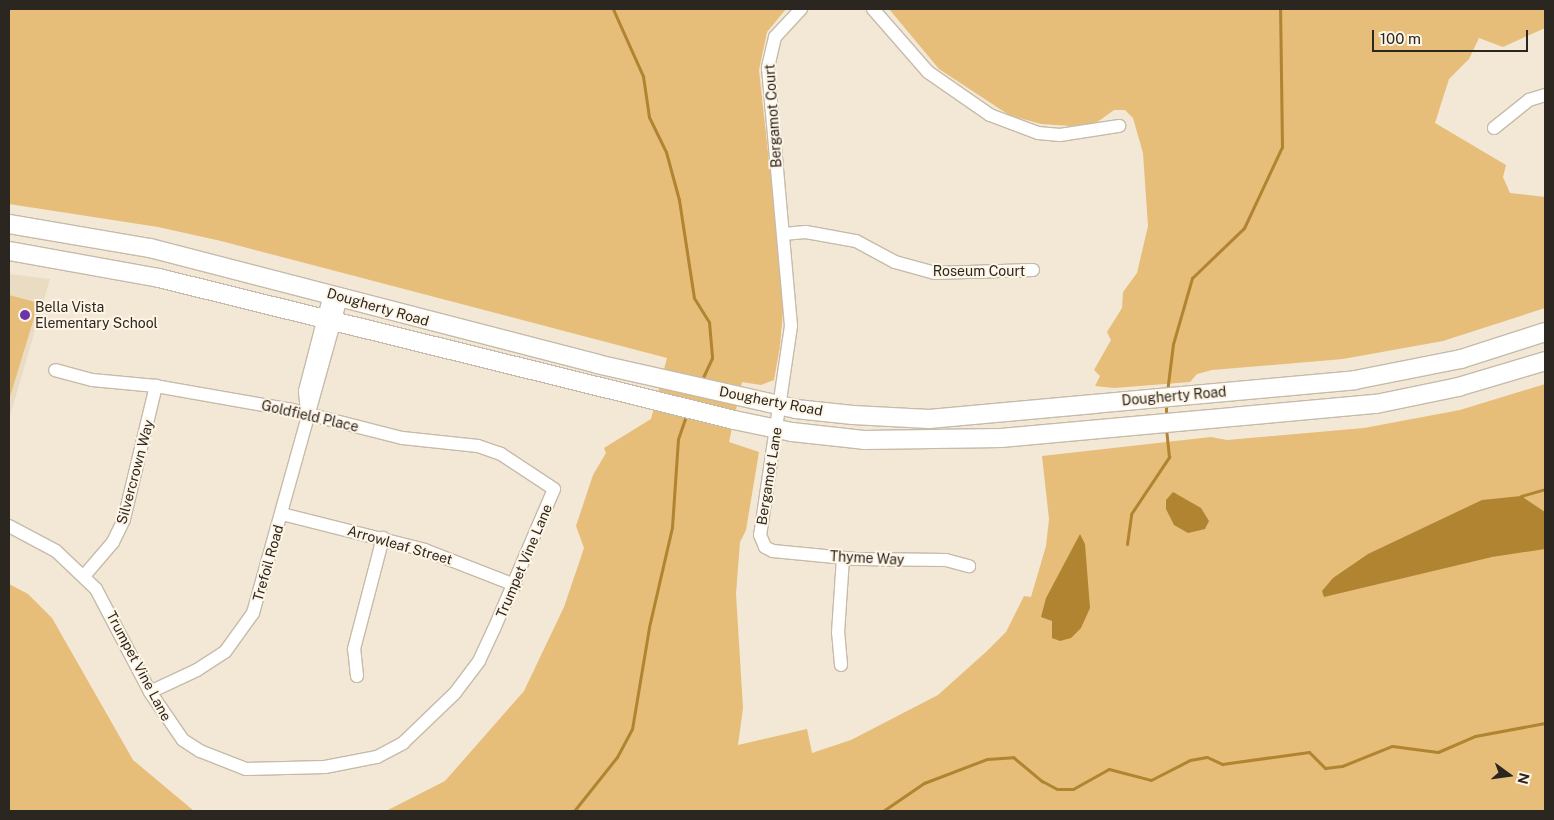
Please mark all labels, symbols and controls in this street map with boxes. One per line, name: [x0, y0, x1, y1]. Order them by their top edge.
scale bar: [1374, 20, 1530, 52]
text: 100 m: [1380, 30, 1421, 47]
street label: Bergamot Court: [761, 64, 785, 168]
street label: Roseum Court: [933, 263, 1025, 279]
street label: Dougherty Road: [325, 284, 431, 330]
place label: Bella Vista Elementary School: [35, 299, 158, 332]
marker: Bella Vista Elementary School: [19, 309, 31, 321]
street label: Dougherty Road: [718, 383, 824, 419]
street label: Dougherty Road: [1121, 383, 1227, 409]
street label: Goldfield Place: [260, 397, 360, 435]
street label: Silvercrown Way: [113, 418, 157, 526]
street label: Bergamot Lane: [753, 426, 785, 526]
street label: Trumpet Vine Lane: [492, 501, 556, 621]
street label: Arrowleaf Street: [345, 522, 455, 568]
street label: Trefoil Road: [249, 523, 287, 603]
street label: Thyme Way: [829, 548, 905, 568]
street label: Trumpet Vine Lane: [103, 608, 175, 724]
north arrow: [1484, 750, 1534, 800]
text: N: [1514, 771, 1533, 786]

